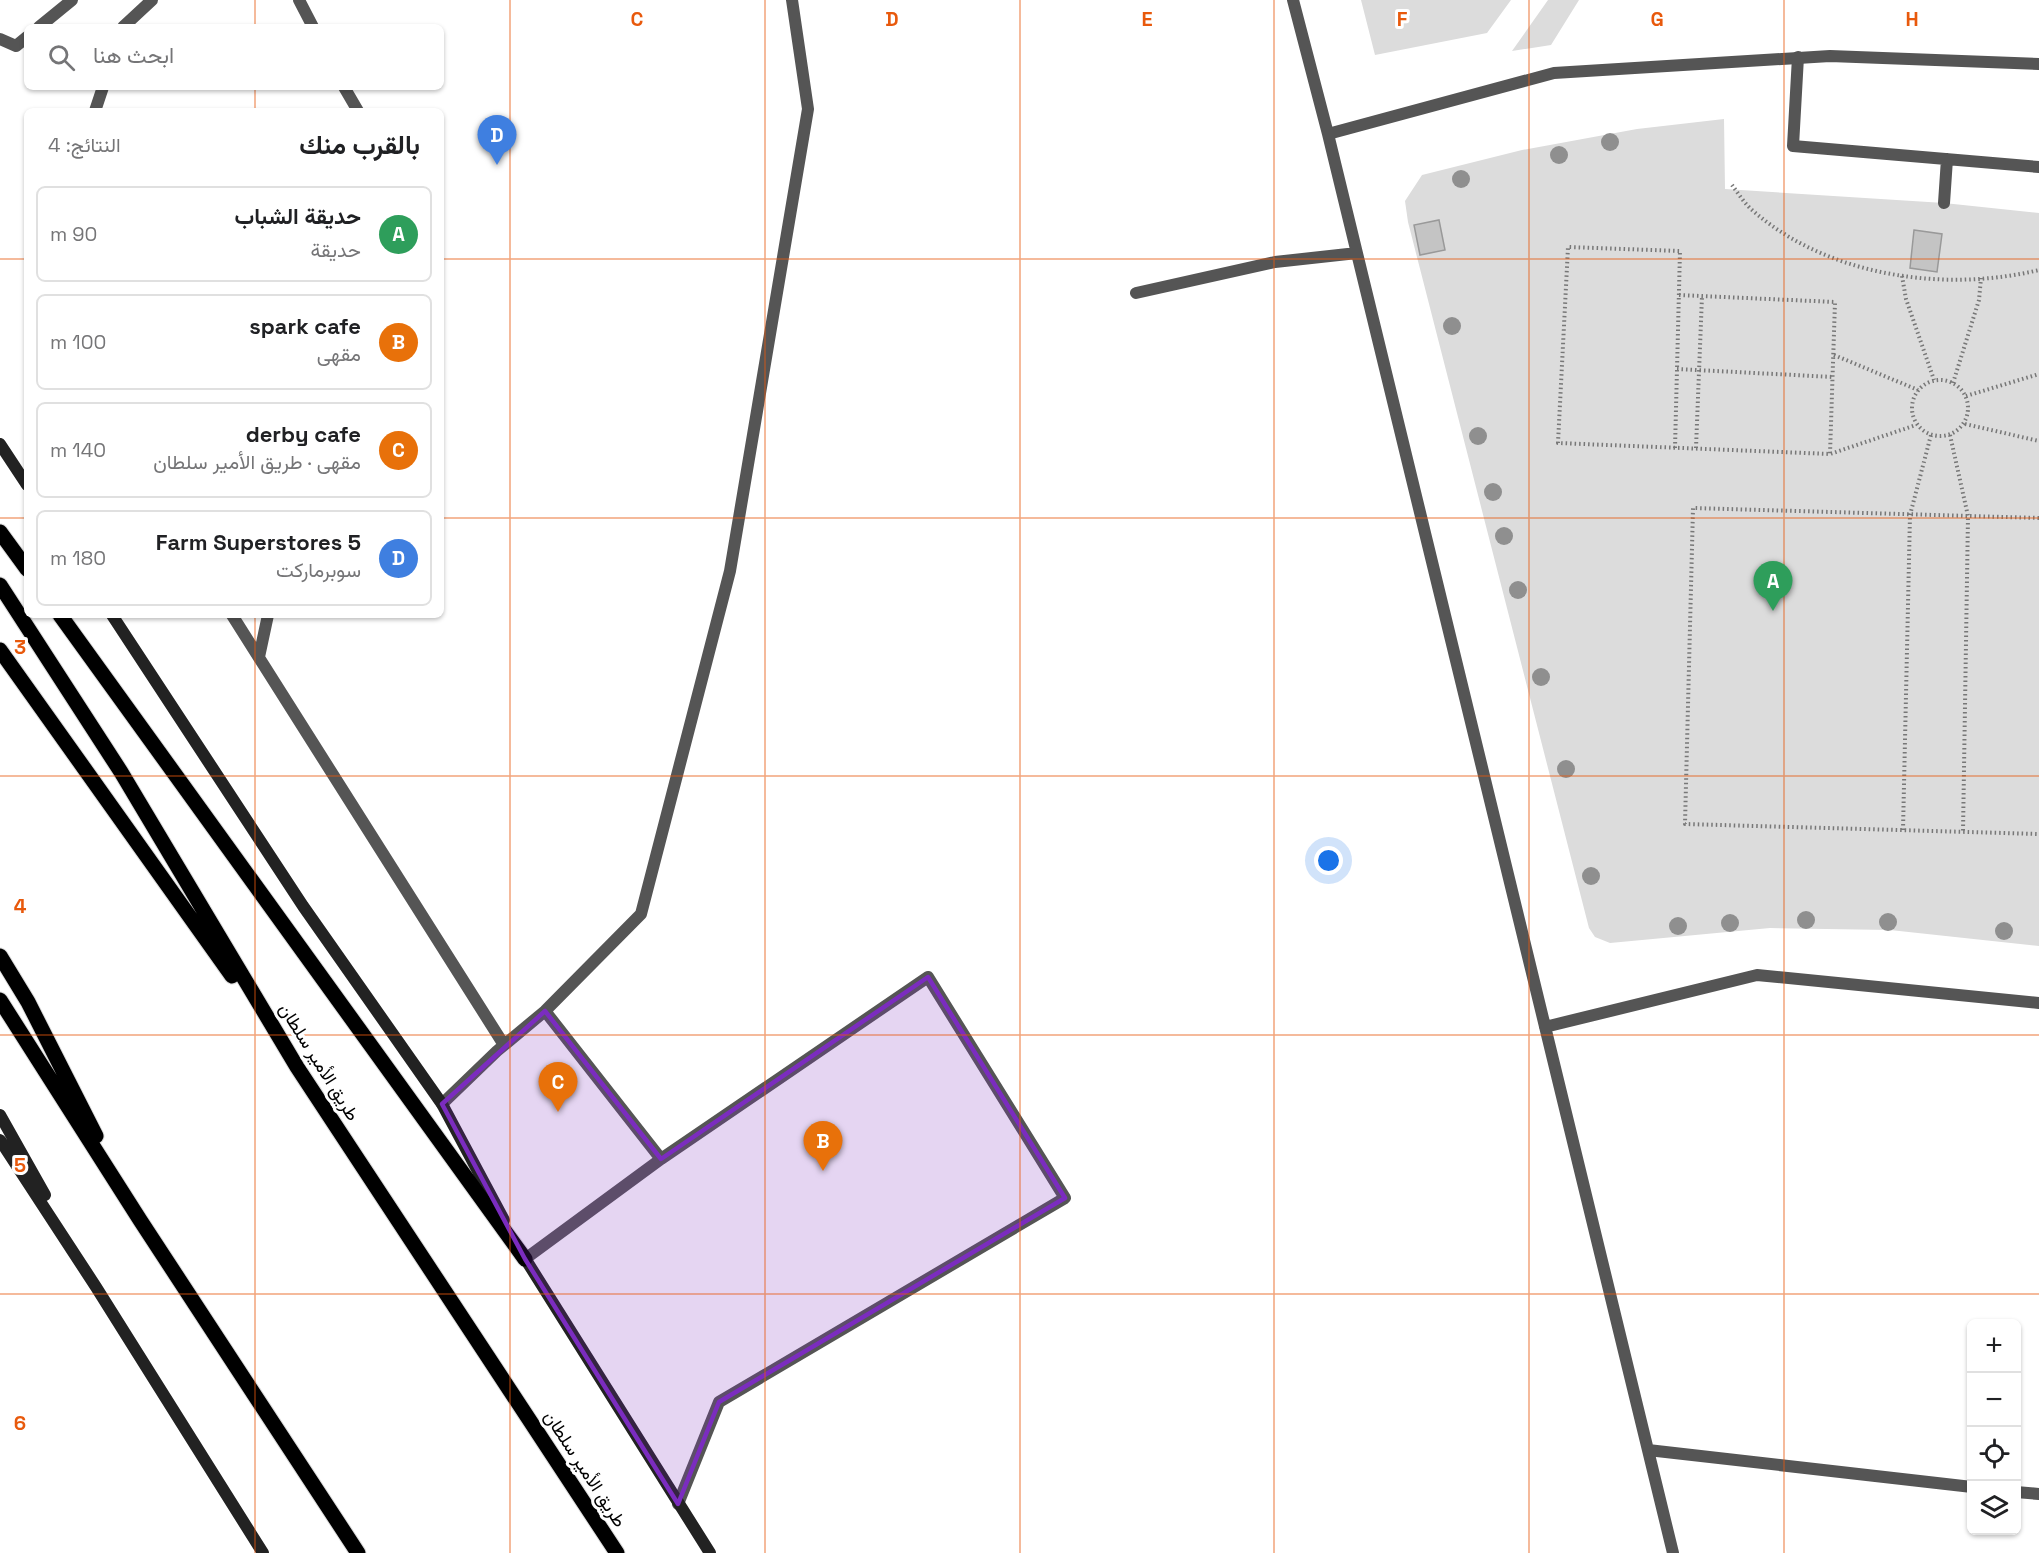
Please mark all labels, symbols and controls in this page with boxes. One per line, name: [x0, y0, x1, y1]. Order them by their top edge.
text: C: [631, 6, 644, 32]
text: D: [885, 6, 899, 32]
text: E: [1141, 6, 1153, 32]
text: F: [1397, 6, 1408, 32]
text: G: [1650, 6, 1664, 32]
text: H: [1905, 6, 1919, 32]
search box: [24, 24, 444, 90]
icon: search: [45, 41, 78, 74]
text: ابحث هنا: [93, 41, 174, 69]
pin: D: [478, 116, 516, 165]
text: بالقرب منك: [299, 128, 420, 162]
text: النتائج: 4: [48, 132, 121, 158]
text: حديقة الشباب: [235, 202, 361, 230]
text: 90 m: [50, 221, 97, 247]
text: A: [392, 221, 405, 247]
text: حديقة: [310, 237, 361, 263]
text: spark cafe: [249, 312, 361, 340]
text: 100 m: [50, 329, 106, 355]
text: B: [392, 329, 405, 355]
text: مقهى: [317, 341, 361, 367]
text: derby cafe: [246, 420, 361, 448]
text: 140 m: [50, 437, 106, 463]
text: C: [392, 437, 405, 463]
text: مقهى · طريق الأمير سلطان: [153, 449, 361, 475]
text: Farm Superstores 5: [156, 528, 361, 556]
text: 180 m: [50, 545, 106, 571]
text: D: [392, 545, 405, 571]
text: سوبرماركت: [276, 557, 361, 583]
pin: A: [1754, 562, 1792, 611]
text: 3: [14, 634, 26, 660]
your location: [1314, 846, 1343, 875]
text: 4: [14, 893, 27, 919]
street label: طريق الأمير سلطان: [274, 999, 365, 1125]
pin: C: [538, 1062, 578, 1112]
pin: B: [804, 1122, 842, 1171]
text: 5: [14, 1152, 26, 1178]
map controls: [1967, 1319, 2021, 1535]
button: +: [1967, 1319, 2021, 1373]
button: −: [1967, 1373, 2021, 1427]
street label: طريق الأمير سلطان: [539, 1406, 632, 1531]
text: 6: [14, 1410, 26, 1436]
button: locate: [1967, 1427, 2021, 1481]
button: layers: [1967, 1481, 2021, 1535]

